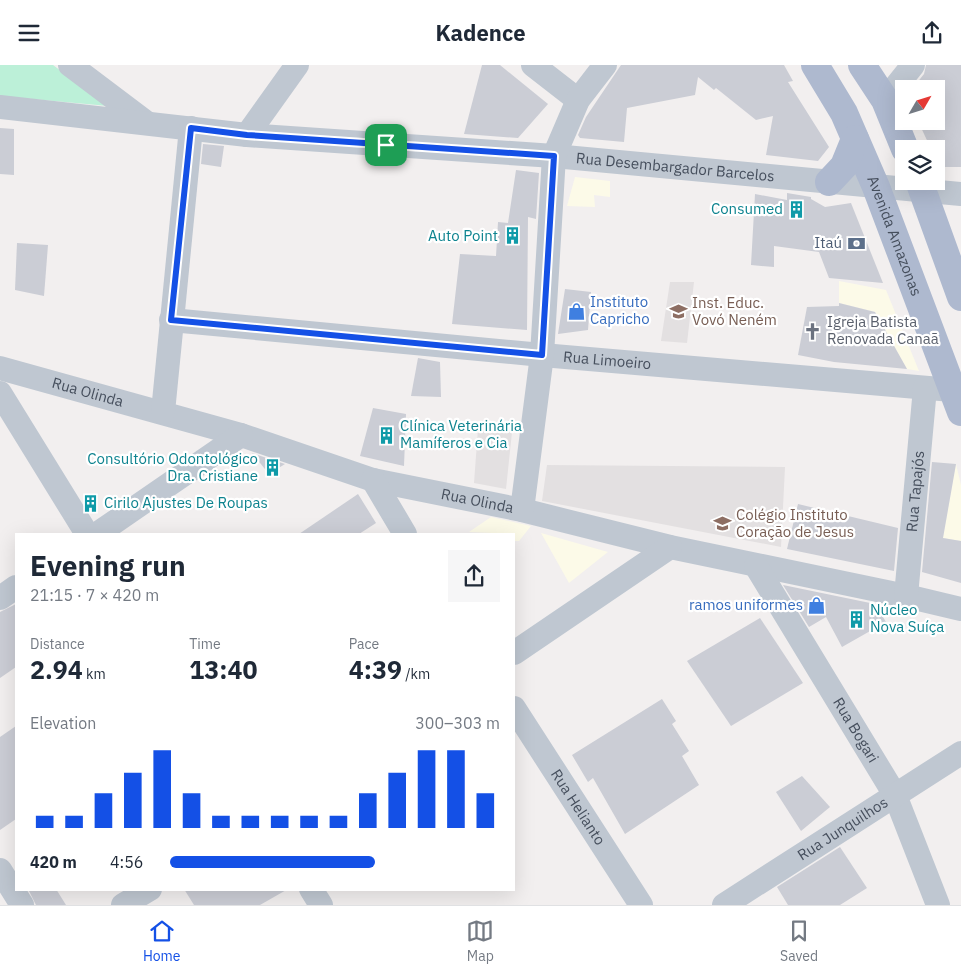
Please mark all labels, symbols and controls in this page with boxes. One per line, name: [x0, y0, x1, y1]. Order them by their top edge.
text: Kadence: [435, 18, 526, 47]
icon: menu: [15, 19, 43, 47]
icon: share: [918, 19, 946, 47]
north arrow: [895, 80, 945, 130]
map controls: [895, 80, 945, 190]
pin: [365, 124, 407, 166]
icon: arrive: [372, 131, 400, 159]
button: layers: [895, 140, 945, 190]
street label: Rua Desembargador Barcelos: [575, 148, 775, 186]
street label: Avenida Amazonas: [863, 173, 926, 299]
place label: Consumed: [711, 199, 783, 218]
building icon: Consumed: [787, 199, 807, 219]
place label: Auto Point: [428, 226, 498, 245]
building icon: Auto Point: [502, 226, 522, 246]
place label: Itaú: [814, 233, 842, 252]
bank icon: Itaú: [846, 233, 866, 253]
place label: Instituto Capricho: [590, 292, 650, 328]
place label: Inst. Educ. Vovó Neném: [692, 293, 777, 329]
shop icon: Instituto Capricho: [566, 301, 586, 321]
school or university icon: Inst. Educ. Vovó Neném: [668, 302, 688, 322]
place label: Igreja Batista Renovada Canaã: [827, 312, 939, 348]
church icon: Igreja Batista Renovada Canaã: [803, 321, 823, 341]
street label: Rua Limoeiro: [562, 347, 652, 373]
street label: Rua Olinda: [50, 373, 126, 411]
place label: Clínica Veterinária Mamíferos e Cia: [400, 416, 522, 452]
building icon: Clínica Veterinária Mamíferos e Cia: [376, 425, 396, 445]
place label: Consultório Odontológico Dra. Cristiane: [87, 449, 258, 485]
street label: Rua Tapajós: [902, 450, 928, 533]
building icon: Consultório Odontológico Dra. Cristiane: [262, 458, 282, 478]
street label: Rua Olinda: [440, 484, 515, 517]
building icon: Cirilo Ajustes De Roupas: [80, 493, 100, 513]
place label: Cirilo Ajustes De Roupas: [104, 493, 268, 512]
place label: Colégio Instituto Coração de Jesus: [736, 505, 854, 541]
school or university icon: Colégio Instituto Coração de Jesus: [712, 514, 732, 534]
text: Evening run: [30, 547, 186, 584]
button: share: [448, 550, 500, 602]
text: 21:15 · 7 × 420 m: [30, 585, 159, 605]
place label: ramos uniformes: [689, 595, 803, 614]
shop icon: ramos uniformes: [807, 595, 827, 615]
place label: Núcleo Nova Suíça: [870, 600, 944, 636]
building icon: Núcleo Nova Suíça: [846, 609, 866, 629]
text: Distance: [30, 635, 85, 653]
text: Time: [189, 635, 221, 653]
text: Pace: [349, 635, 379, 653]
text: 2.94: [30, 653, 83, 686]
text: 13:40: [189, 653, 258, 686]
text: 4:39: [349, 653, 402, 686]
text: km: [83, 665, 106, 683]
text: /km: [402, 665, 430, 683]
street label: Rua Bogari: [829, 694, 883, 766]
text: Elevation: [30, 713, 96, 733]
text: 300–303 m: [415, 713, 500, 733]
street label: Rua Helianto: [547, 765, 610, 848]
street label: Rua Junquilhos: [794, 792, 891, 864]
text: 420 m: [30, 852, 77, 872]
text: 4:56: [110, 852, 143, 872]
tab: Home: [143, 917, 181, 965]
tab: Map: [466, 917, 494, 965]
tab: Saved: [780, 917, 818, 965]

